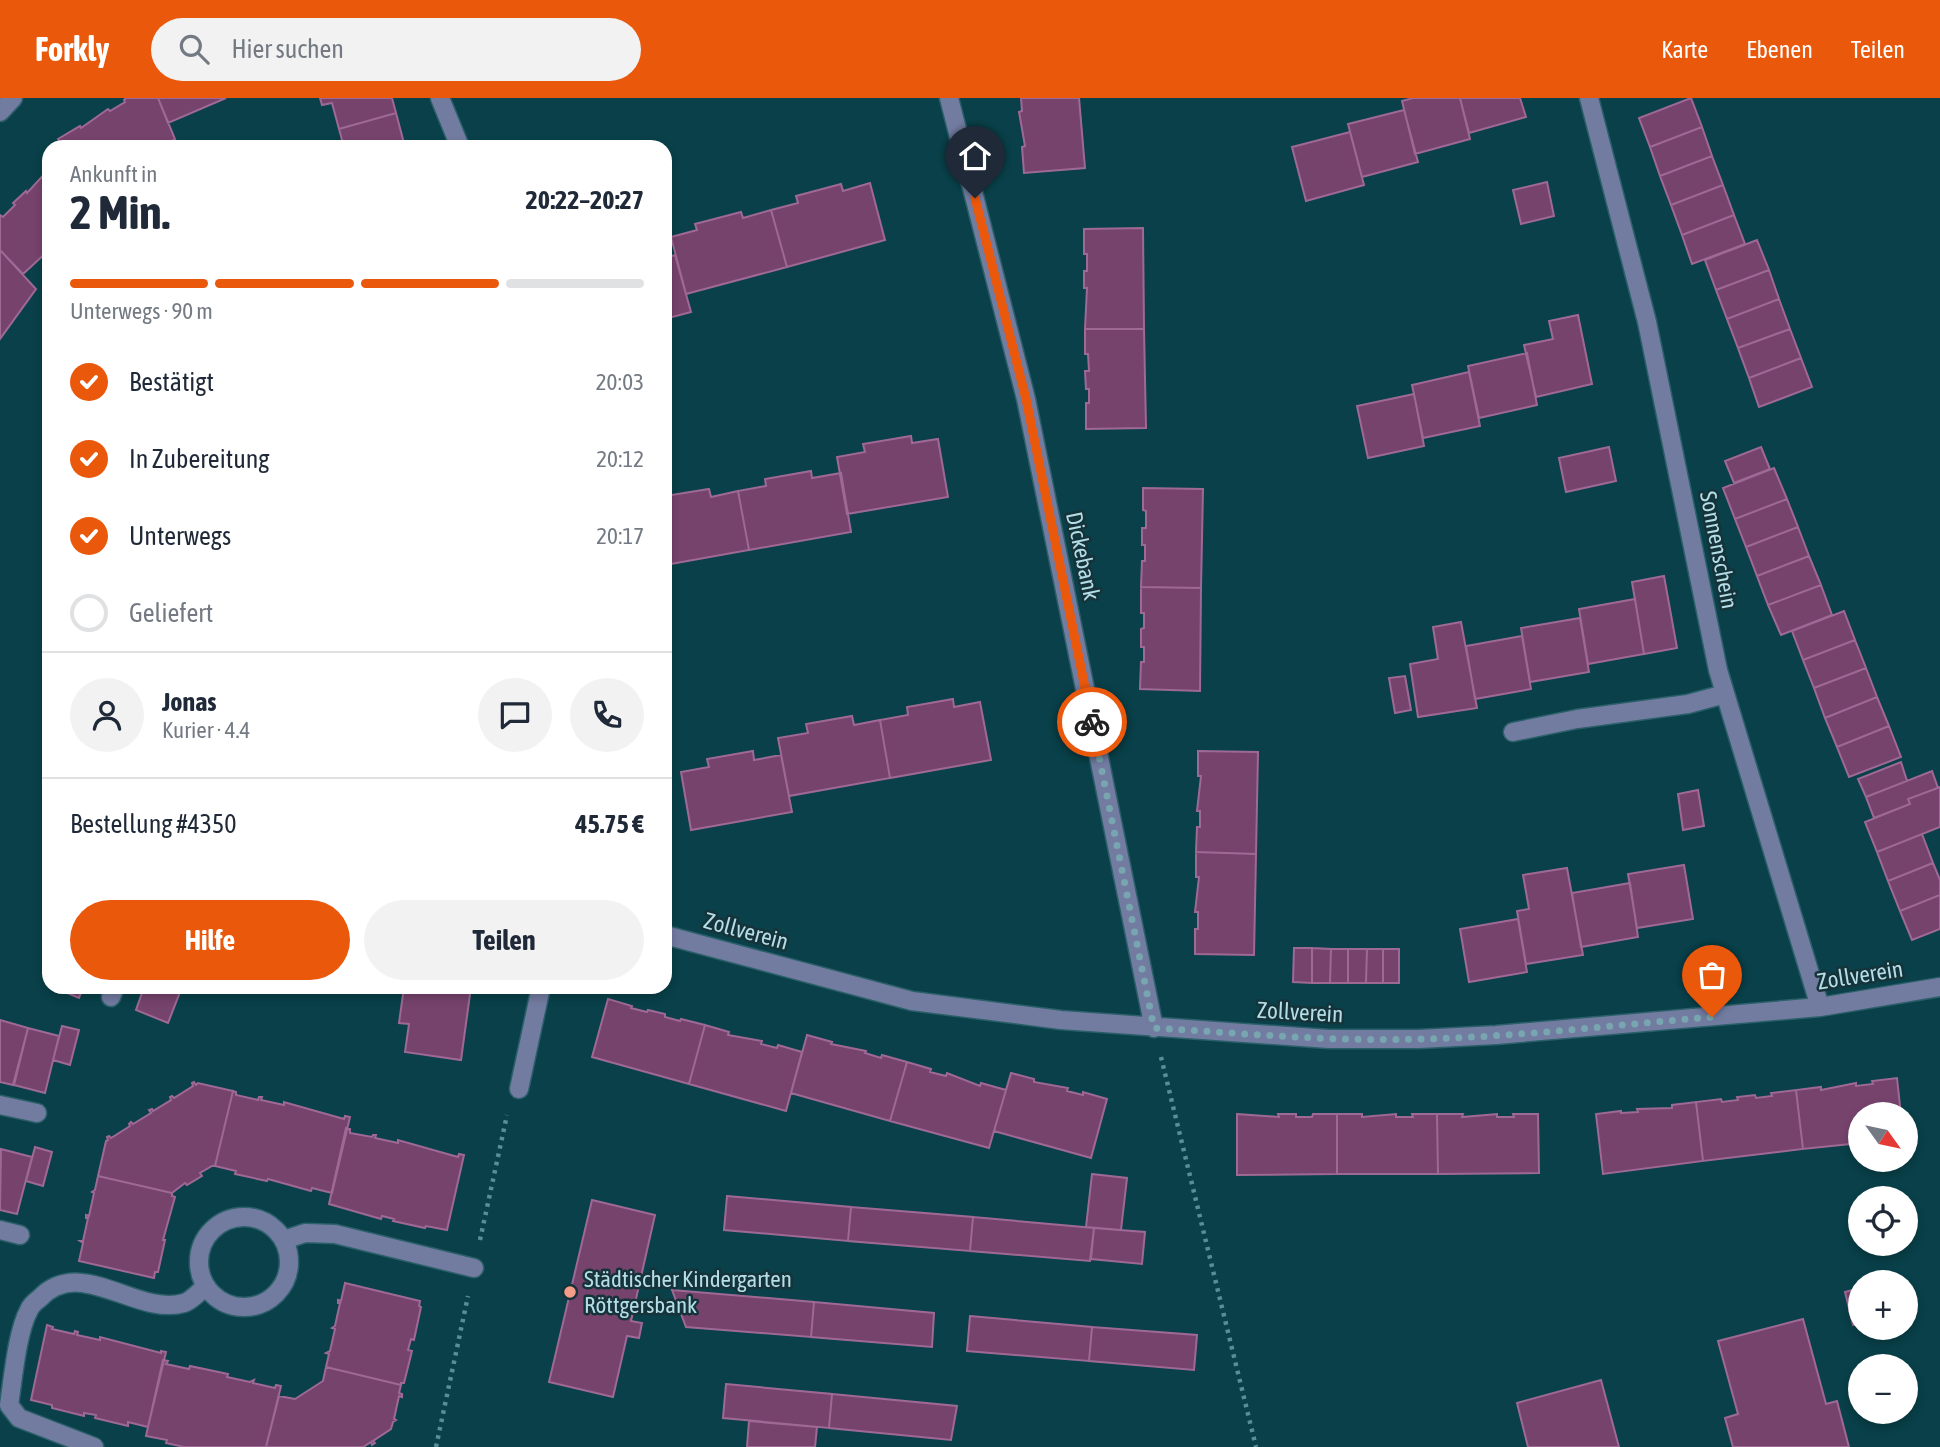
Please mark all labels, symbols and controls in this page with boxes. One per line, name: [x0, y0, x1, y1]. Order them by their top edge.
search box: [151, 18, 641, 81]
text: Forkly: [35, 30, 109, 68]
icon: search: [175, 30, 213, 68]
text: Hier suchen: [231, 34, 344, 64]
text: Karte: [1661, 36, 1708, 63]
text: Ebenen: [1746, 36, 1813, 63]
text: Teilen: [1851, 36, 1905, 63]
pin: [945, 126, 1005, 198]
icon: home: [956, 137, 994, 175]
text: Ankunft in: [70, 161, 157, 187]
text: 20:22–20:27: [526, 185, 644, 215]
text: 2 Min.: [70, 186, 170, 239]
text: Unterwegs · 90 m: [70, 298, 213, 324]
icon: check: [70, 363, 108, 401]
text: Bestätigt: [129, 367, 214, 397]
text: 20:03: [596, 369, 644, 395]
icon: check: [70, 440, 108, 478]
text: In Zubereitung: [129, 444, 269, 474]
text: 20:12: [596, 446, 644, 472]
street label: Sonnenschein: [1695, 489, 1743, 611]
street label: Dickebank: [1061, 509, 1105, 603]
icon: check: [70, 517, 108, 555]
text: Unterwegs: [129, 521, 231, 551]
text: 20:17: [596, 523, 644, 549]
text: Geliefert: [129, 598, 213, 628]
button: person: [70, 678, 144, 752]
button: chat: [478, 678, 552, 752]
button: phone: [570, 678, 644, 752]
text: Jonas: [162, 687, 216, 717]
courier: [1057, 687, 1127, 757]
icon: bike: [1073, 703, 1111, 741]
text: Kurier · 4.4: [162, 717, 250, 743]
text: Bestellung #4350: [70, 809, 236, 839]
text: 45.75 €: [575, 809, 644, 839]
button: Hilfe: [70, 900, 350, 980]
button: Teilen: [364, 900, 644, 980]
street label: Zollverein: [701, 907, 791, 955]
pin: [1682, 945, 1742, 1017]
street label: Zollverein: [1815, 955, 1905, 995]
icon: bag: [1693, 956, 1731, 994]
street label: Zollverein: [1256, 997, 1344, 1027]
north arrow: [1848, 1102, 1918, 1172]
map controls: [1848, 1102, 1918, 1424]
button: locate: [1848, 1186, 1918, 1256]
place label: Städtischer Kindergarten Röttgersbank: [584, 1266, 792, 1318]
button: +: [1848, 1270, 1918, 1340]
marker: Städtischer Kindergarten Röttgersbank: [562, 1284, 578, 1300]
button: −: [1848, 1354, 1918, 1424]

